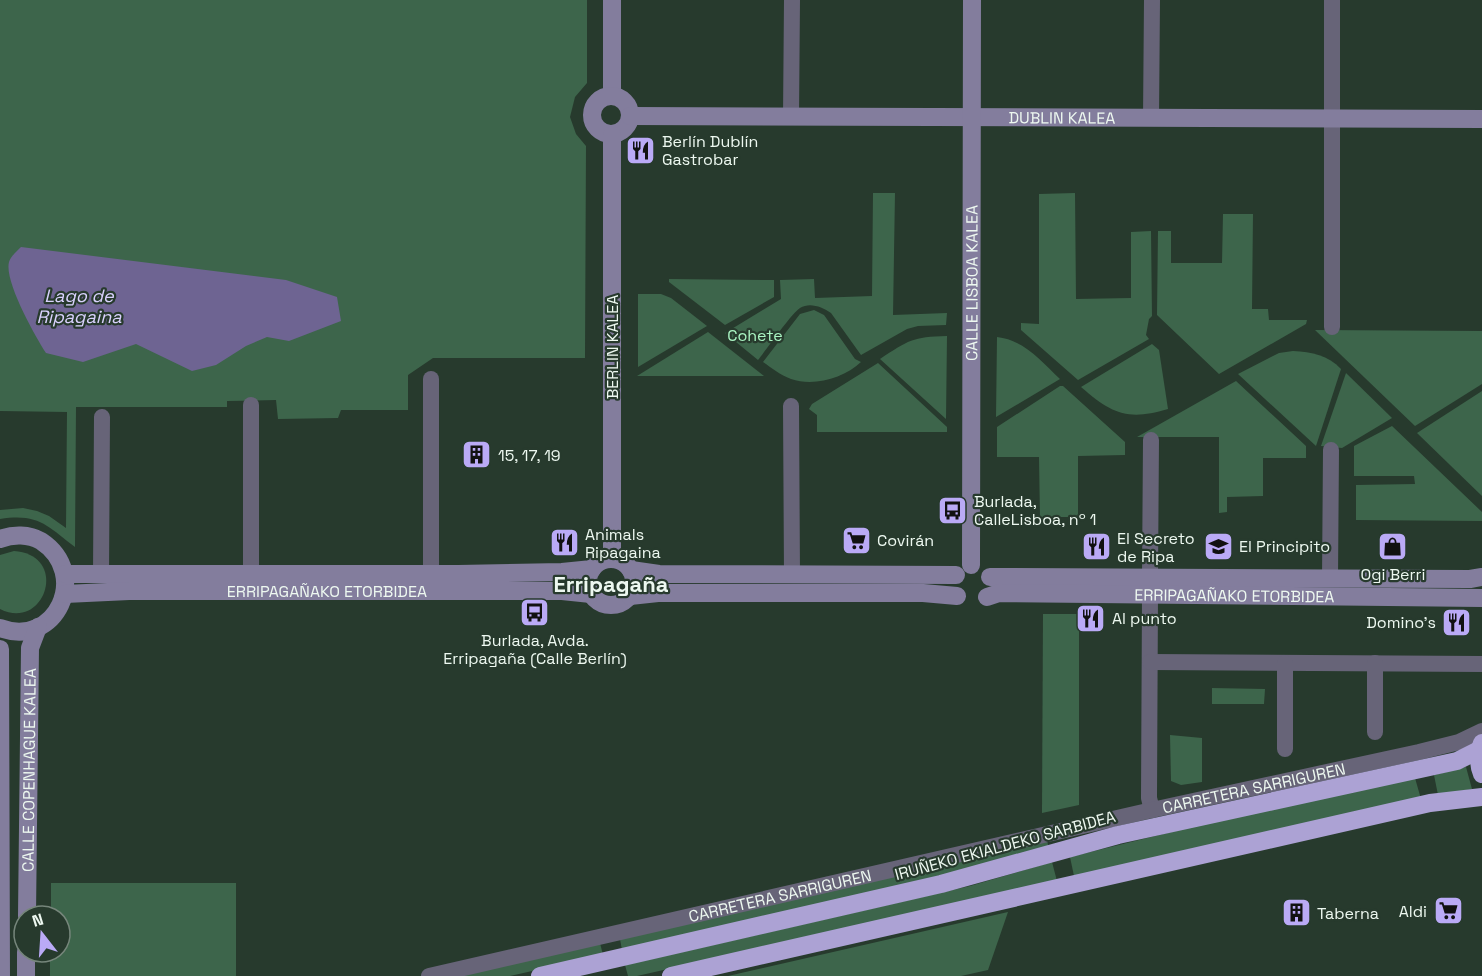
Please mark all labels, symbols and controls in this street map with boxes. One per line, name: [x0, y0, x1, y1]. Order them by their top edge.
street label: DUBLIN KALEA: [1008, 107, 1116, 129]
place label: Berlín Dublín Gastrobar: [662, 131, 758, 170]
restaurant icon: Berlín Dublín Gastrobar: [625, 134, 657, 166]
street label: CALLE LISBOA KALEA: [961, 205, 983, 361]
water label: Lago de Ripagaina: [36, 284, 122, 328]
street label: BERLIN KALEA: [602, 295, 623, 399]
park label: Cohete: [727, 325, 783, 346]
building icon: 15, 17, 19: [461, 439, 493, 471]
place label: 15, 17, 19: [498, 445, 561, 466]
place label: Burlada, CalleLisboa, nº 1: [974, 491, 1096, 530]
bus stop icon: Burlada, CalleLisboa, nº 1: [937, 494, 969, 526]
place label: Animals Ripagaina: [585, 524, 661, 563]
supermarket icon: Covirán: [840, 524, 872, 556]
restaurant icon: Animals Ripagaina: [548, 527, 580, 559]
place label: El Secreto de Ripa: [1117, 528, 1195, 567]
place label: Covirán: [877, 530, 934, 551]
school or university icon: El Principito: [1202, 530, 1234, 562]
shop icon: Ogi Berri: [1377, 530, 1409, 562]
restaurant icon: El Secreto de Ripa: [1080, 531, 1112, 563]
place label: El Principito: [1239, 536, 1330, 557]
place label: Ogi Berri: [1360, 564, 1426, 585]
district label: Erripagaña: [553, 570, 669, 598]
street label: ERRIPAGAÑAKO ETORBIDEA: [227, 581, 427, 602]
street label: ERRIPAGAÑAKO ETORBIDEA: [1134, 584, 1335, 607]
bus stop icon: Burlada, Avda. Erripagaña (Calle Berlín): [519, 596, 551, 628]
restaurant icon: Al punto: [1075, 602, 1107, 634]
restaurant icon: Domino's: [1441, 606, 1473, 638]
place label: Al punto: [1112, 608, 1177, 629]
place label: Domino's: [1366, 612, 1436, 633]
place label: Burlada, Avda. Erripagaña (Calle Berlín): [443, 630, 627, 669]
street label: CALLE COPENHAGUE KALEA: [17, 668, 41, 872]
street label: CARRETERA SARRIGUREN: [1160, 758, 1348, 818]
street label: IRUÑEKO EKIALDEKO SARBIDEA: [892, 806, 1118, 885]
street label: CARRETERA SARRIGUREN: [687, 865, 873, 927]
supermarket icon: Aldi: [1432, 895, 1464, 927]
building icon: Taberna: [1280, 897, 1312, 929]
place label: Aldi: [1399, 901, 1427, 922]
place label: Taberna: [1317, 903, 1379, 924]
north arrow: [12, 904, 72, 964]
text: N: [30, 909, 46, 932]

